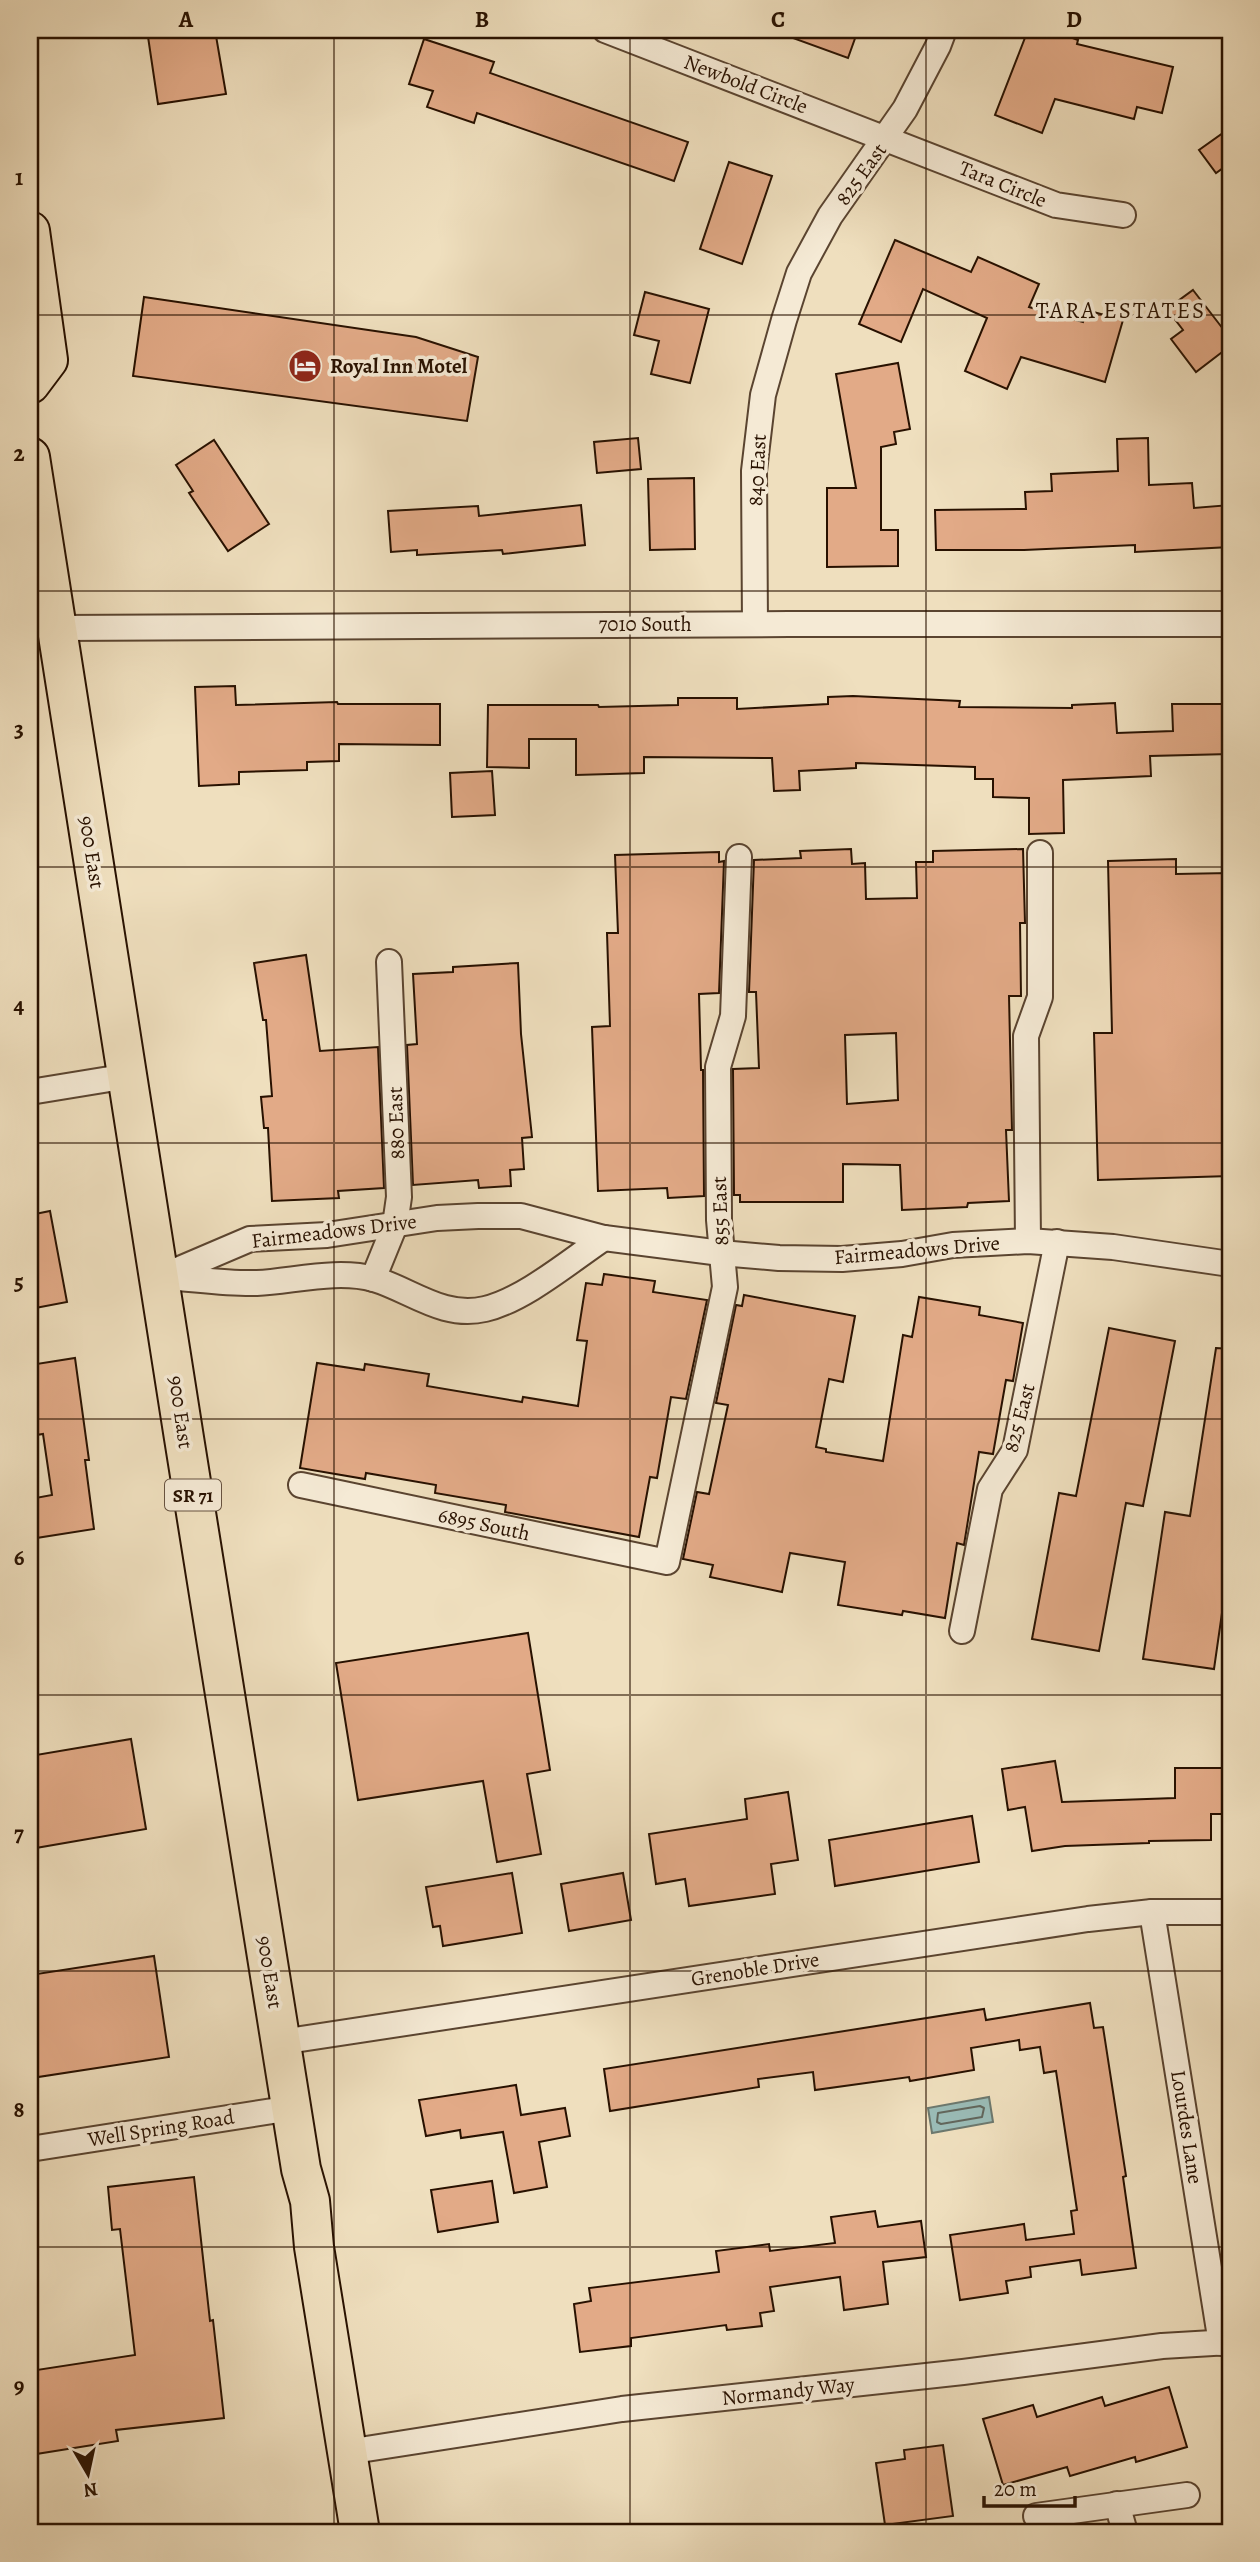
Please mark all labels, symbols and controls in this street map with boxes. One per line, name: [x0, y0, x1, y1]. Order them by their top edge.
text: A: [178, 4, 194, 35]
text: B: [475, 4, 489, 35]
text: C: [771, 4, 785, 35]
text: D: [1066, 4, 1082, 35]
street label: Newbold Circle: [680, 48, 812, 120]
street label: 825 East: [829, 137, 893, 211]
street label: Tara Circle: [955, 154, 1051, 214]
text: 1: [15, 162, 23, 193]
district label: TARA ESTATES: [1036, 295, 1206, 326]
hotel icon: Royal Inn Motel: [286, 347, 324, 385]
place label: Royal Inn Motel: [330, 352, 468, 380]
street label: 840 East: [741, 433, 773, 507]
text: 2: [13, 438, 25, 469]
street label: 7010 South: [598, 610, 692, 638]
text: 3: [14, 714, 24, 745]
street label: 900 East: [72, 814, 112, 890]
text: 4: [14, 990, 25, 1021]
street label: 880 East: [381, 1086, 411, 1160]
street label: 855 East: [705, 1176, 735, 1246]
street label: Fairmeadows Drive: [250, 1207, 418, 1255]
street label: Fairmeadows Drive: [833, 1229, 1001, 1271]
text: 5: [14, 1266, 24, 1297]
street label: 900 East: [162, 1374, 200, 1450]
street label: 825 East: [996, 1380, 1042, 1456]
road number: SR 71: [165, 1480, 221, 1511]
street label: 6895 South: [435, 1501, 533, 1547]
text: 6: [14, 1542, 25, 1573]
text: 7: [14, 1818, 24, 1849]
street label: 900 East: [250, 1934, 290, 2010]
street label: Grenoble Drive: [689, 1945, 821, 1993]
street label: Lourdes Lane: [1164, 2068, 1210, 2186]
text: 8: [13, 2094, 25, 2125]
street label: Well Spring Road: [85, 2102, 237, 2154]
text: 9: [14, 2370, 24, 2401]
street label: Normandy Way: [720, 2370, 856, 2412]
north arrow: [52, 2440, 122, 2510]
scale bar: [984, 2464, 1074, 2508]
text: 20 m: [994, 2475, 1037, 2503]
text: N: [81, 2476, 99, 2504]

